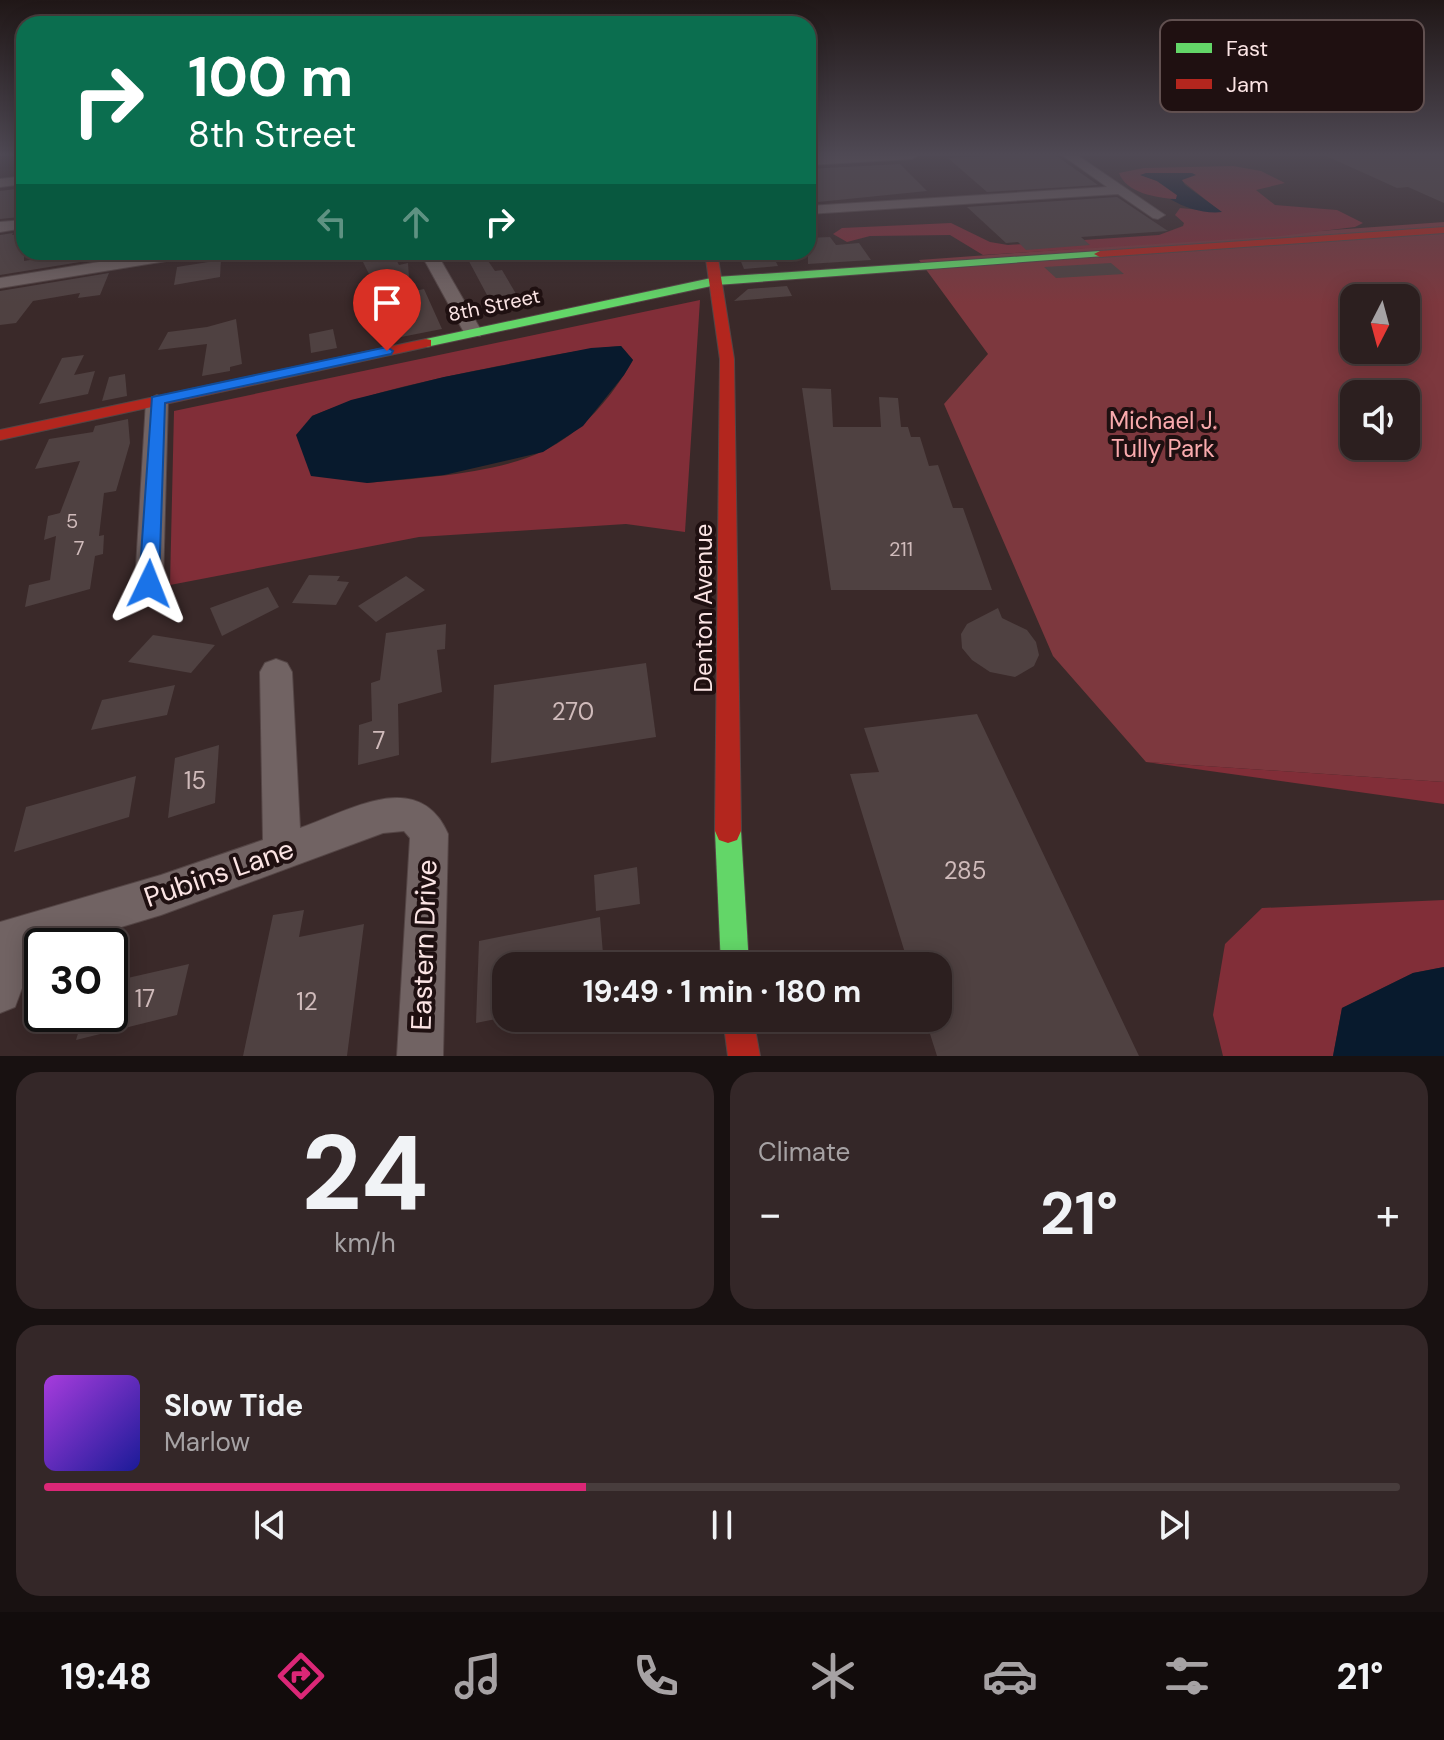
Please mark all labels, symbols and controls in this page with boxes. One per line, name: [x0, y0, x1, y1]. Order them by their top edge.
legend: [1160, 20, 1424, 112]
text: Fast: [1226, 34, 1268, 63]
text: 100 m: [188, 40, 353, 113]
icon: right: [56, 48, 160, 152]
text: Jam: [1226, 70, 1269, 99]
text: 8th Street: [188, 111, 356, 158]
icon: left: [310, 200, 354, 244]
icon: ahead: [394, 200, 438, 244]
icon: right: [478, 200, 522, 244]
pin: [353, 269, 421, 351]
icon: arrive: [365, 281, 409, 325]
street label: 8th Street: [446, 283, 543, 327]
north arrow: [1340, 284, 1420, 364]
map controls: [1340, 284, 1420, 460]
button: sound: [1340, 380, 1420, 460]
park label: Michael J. Tully Park: [1109, 405, 1217, 464]
house number: 5: [66, 508, 78, 534]
street label: Denton Avenue: [688, 524, 719, 692]
house number: 7: [74, 535, 84, 561]
house number: 211: [889, 536, 913, 562]
position arrow: [107, 542, 191, 626]
house number: 270: [552, 696, 594, 727]
house number: 7: [373, 725, 385, 756]
house number: 15: [184, 765, 206, 796]
street label: Pubins Lane: [139, 830, 299, 916]
house number: 285: [944, 855, 986, 886]
street label: Eastern Drive: [403, 859, 445, 1031]
speed limit sign: 30: [24, 928, 128, 1032]
text: 19:49 · 1 min · 180 m: [583, 972, 861, 1011]
house number: 17: [135, 983, 155, 1014]
house number: 12: [296, 986, 318, 1017]
text: 24: [302, 1106, 428, 1241]
text: Climate: [758, 1135, 850, 1169]
text: 21°: [1040, 1174, 1118, 1253]
text: −: [758, 1185, 782, 1243]
text: +: [1376, 1185, 1400, 1243]
text: km/h: [334, 1226, 396, 1260]
text: Slow Tide: [164, 1386, 303, 1425]
text: Marlow: [164, 1425, 250, 1459]
icon: previous: [248, 1503, 292, 1547]
icon: pause: [700, 1503, 744, 1547]
icon: next: [1152, 1503, 1196, 1547]
icon: directions: [273, 1648, 329, 1704]
icon: music: [450, 1648, 506, 1704]
icon: phone: [628, 1648, 684, 1704]
icon: climate: [805, 1648, 861, 1704]
icon: car: [982, 1648, 1038, 1704]
icon: filters: [1159, 1648, 1215, 1704]
text: 19:48: [61, 1653, 152, 1700]
text: 21°: [1336, 1653, 1383, 1700]

